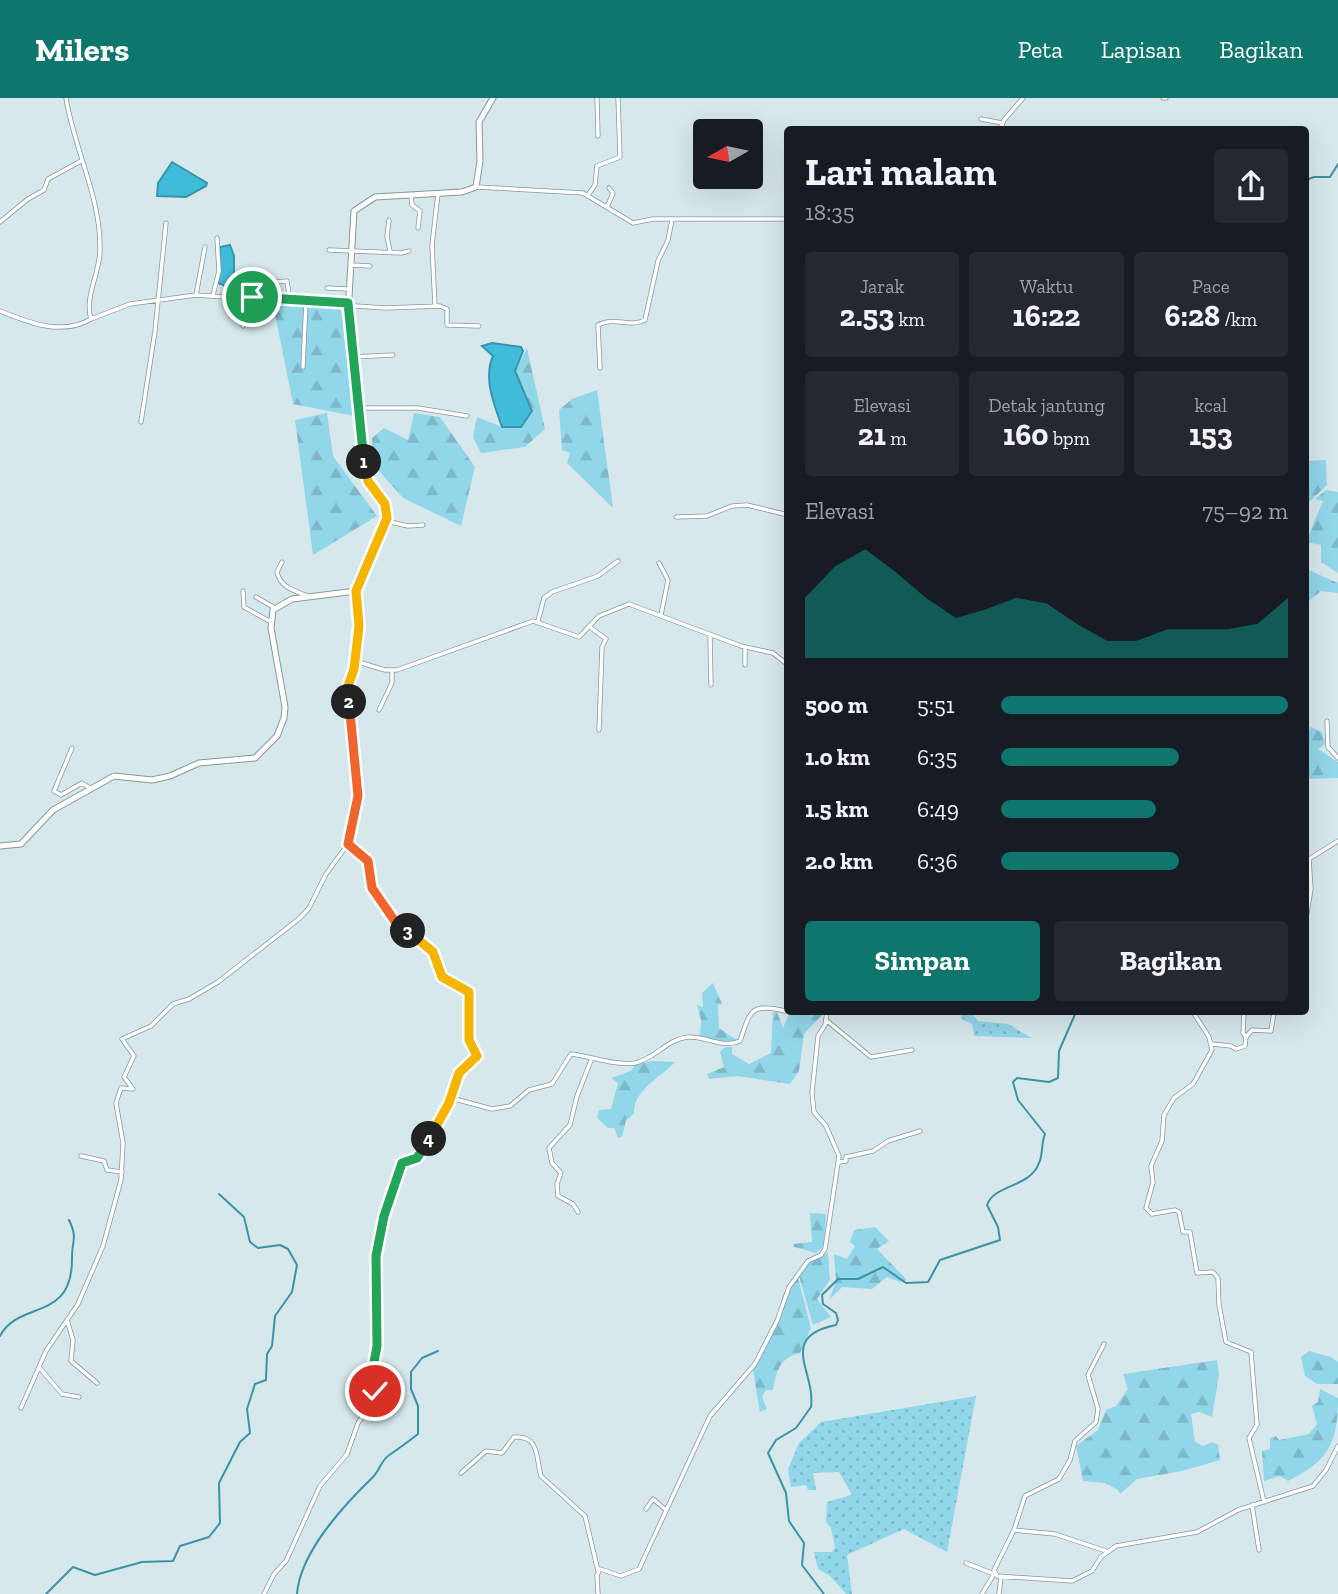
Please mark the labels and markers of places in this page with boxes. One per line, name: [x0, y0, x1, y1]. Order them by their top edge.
pin: [222, 267, 282, 327]
pin: 1: [346, 444, 382, 480]
pin: 2: [332, 684, 366, 720]
pin: 3: [390, 914, 426, 948]
pin: 4: [412, 1122, 446, 1156]
pin: [345, 1361, 405, 1421]

